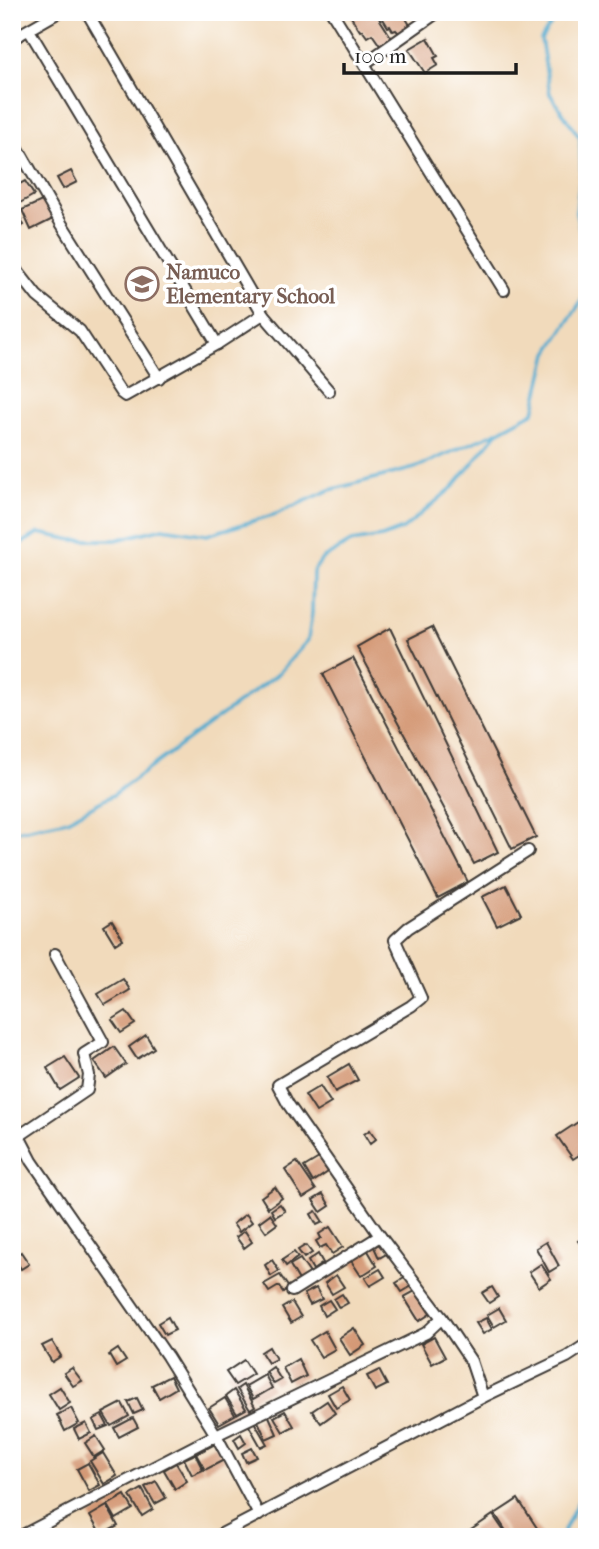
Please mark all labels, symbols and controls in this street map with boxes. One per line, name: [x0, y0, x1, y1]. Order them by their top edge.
scale bar: [344, 32, 515, 76]
text: 100 m: [354, 44, 407, 68]
place label: Namuco Elementary School: [166, 260, 335, 308]
school or university icon: Namuco Elementary School: [123, 265, 161, 303]

